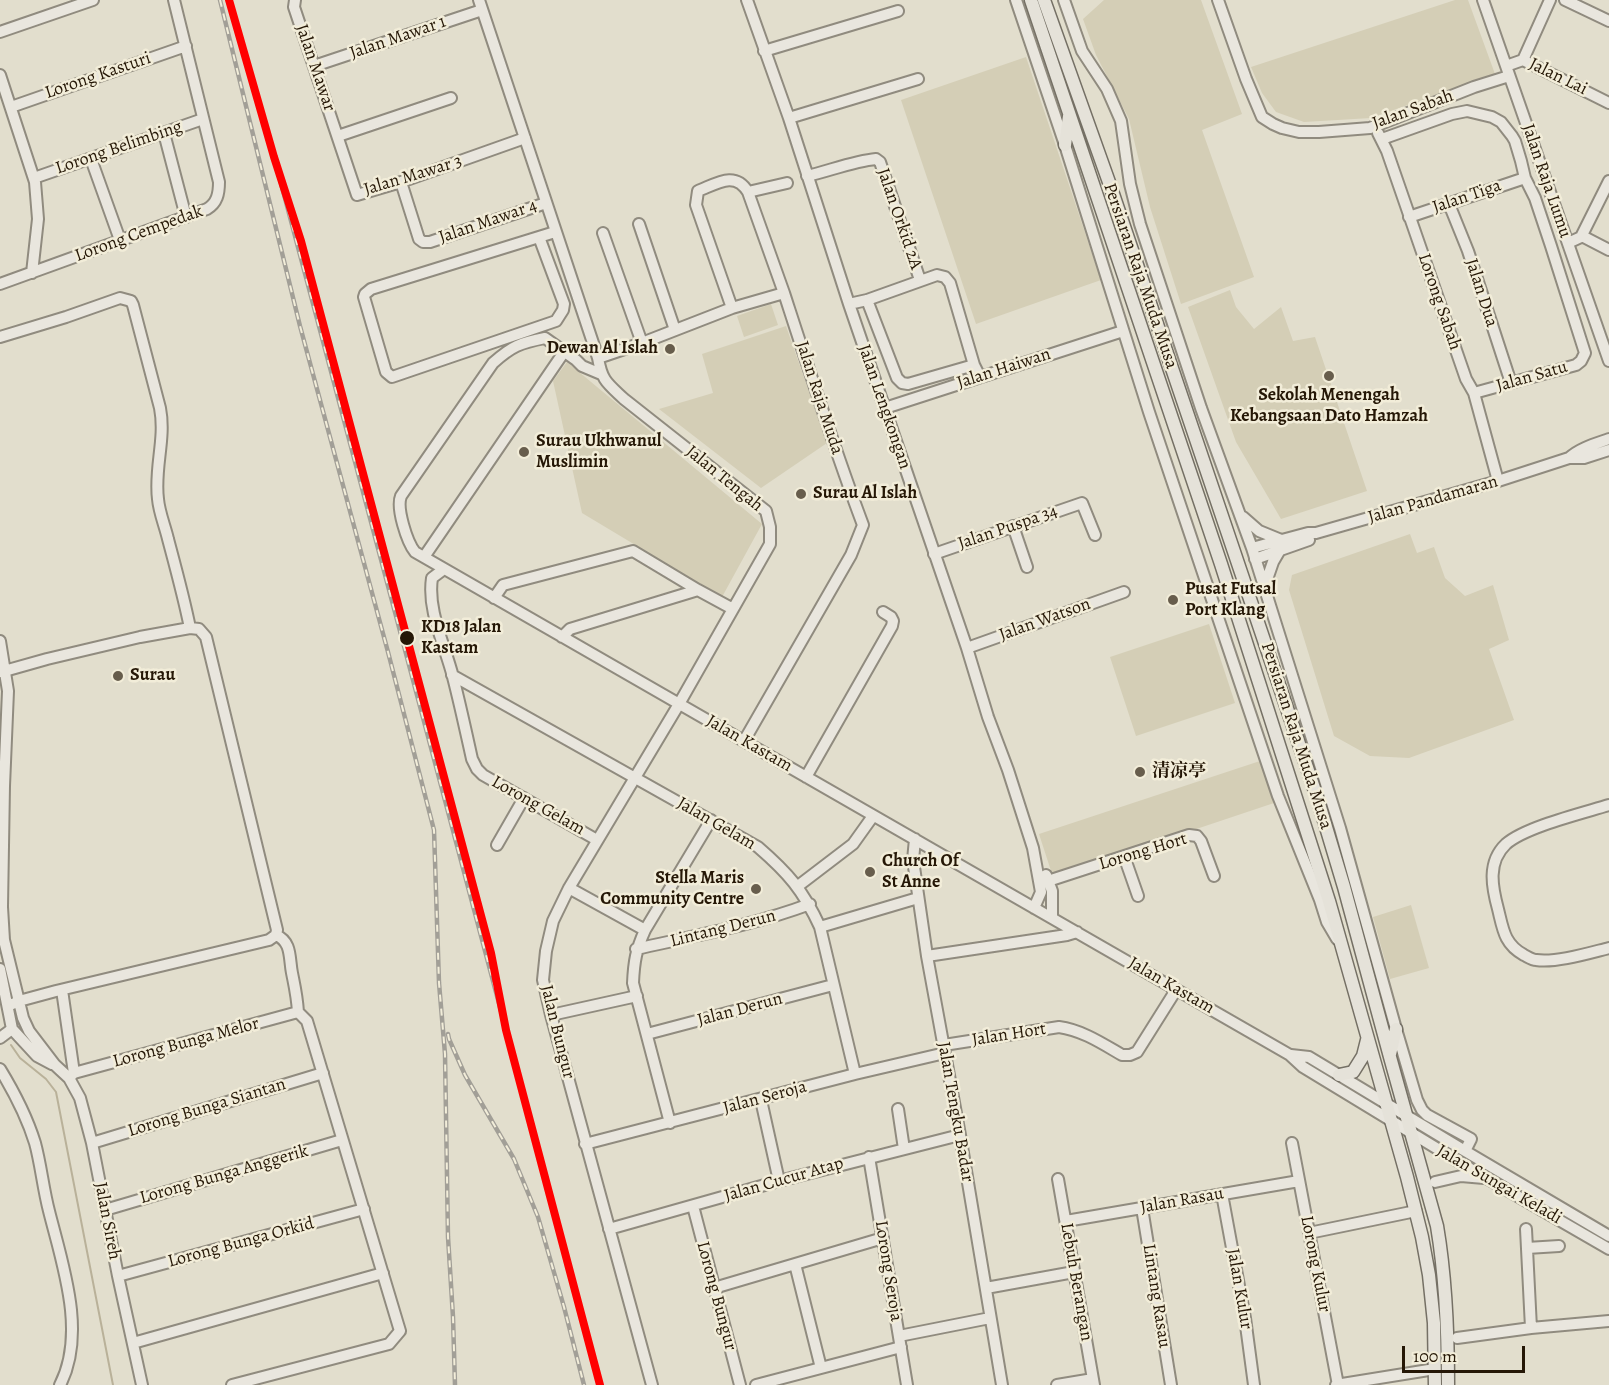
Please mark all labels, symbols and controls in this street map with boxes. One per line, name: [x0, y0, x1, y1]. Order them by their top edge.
street label: Jalan Mawar 1: [347, 11, 449, 65]
street label: Jalan Mawar: [290, 22, 340, 114]
street label: Lorong Kasturi: [42, 48, 154, 104]
street label: Jalan Lai: [1525, 54, 1591, 100]
street label: Jalan Sabah: [1370, 85, 1456, 135]
street label: Lorong Belimbing: [53, 116, 185, 180]
street label: Jalan Raja Lumu: [1516, 121, 1576, 241]
street label: Jalan Mawar 3: [361, 151, 465, 201]
street label: Jalan Orkid 2A: [872, 166, 926, 272]
street label: Jalan Tiga: [1430, 175, 1504, 219]
street label: Persiaran Raja Muda Musa: [1098, 180, 1182, 372]
street label: Jalan Mawar 4: [436, 195, 540, 249]
street label: Lorong Cempedak: [72, 201, 206, 267]
street label: Lorong Sabah: [1412, 251, 1466, 353]
street label: Jalan Dua: [1460, 256, 1502, 330]
place label: Dewan Al Islah: [546, 338, 658, 360]
street label: Jalan Raja Muda: [790, 339, 848, 457]
marker: Dewan Al Islah: [663, 342, 677, 356]
street label: Jalan Lengkongan: [853, 342, 915, 472]
street label: Jalan Haiwan: [954, 344, 1054, 394]
street label: Jalan Satu: [1494, 357, 1570, 397]
marker: Sekolah Menengah Kebangsaan Dato Hamzah: [1322, 369, 1336, 383]
place label: Sekolah Menengah Kebangsaan Dato Hamzah: [1230, 385, 1428, 428]
place label: Surau Ukhwanul Muslimin: [536, 431, 661, 474]
street label: Jalan Tengah: [681, 441, 767, 517]
marker: Surau Ukhwanul Muslimin: [517, 445, 531, 459]
street label: Jalan Pandamaran: [1366, 471, 1500, 529]
place label: Surau Al Islah: [813, 483, 917, 505]
marker: Surau Al Islah: [794, 487, 808, 501]
street label: Jalan Puspa 34: [955, 501, 1061, 555]
place label: Pusat Futsal Port Klang: [1185, 579, 1276, 622]
street label: Jalan Watson: [996, 593, 1094, 647]
marker: Pusat Futsal Port Klang: [1166, 593, 1180, 607]
place label: KD18 Jalan Kastam: [421, 617, 501, 660]
marker: KD18 Jalan Kastam: [398, 629, 416, 647]
street label: Persiaran Raja Muda Musa: [1256, 640, 1336, 832]
place label: Surau: [130, 665, 175, 687]
marker: Surau: [111, 669, 125, 683]
street label: Jalan Kastam: [702, 711, 796, 777]
place label: 清凉亭: [1152, 761, 1206, 783]
marker: 清凉亭: [1133, 765, 1147, 779]
street label: Lorong Gelam: [487, 771, 589, 841]
street label: Jalan Gelam: [673, 793, 759, 855]
street label: Lorong Hort: [1096, 828, 1190, 876]
place label: Church Of St Anne: [882, 851, 959, 894]
marker: Church Of St Anne: [863, 865, 877, 879]
place label: Stella Maris Community Centre: [600, 868, 744, 910]
marker: Stella Maris Community Centre: [749, 882, 763, 896]
street label: Lintang Derun: [668, 905, 778, 953]
street label: Jalan Kastam: [1124, 953, 1218, 1019]
street label: Jalan Bungur: [535, 983, 579, 1081]
street label: Jalan Derun: [695, 988, 785, 1032]
street label: Lorong Bunga Melor: [111, 1013, 261, 1073]
street label: Jalan Hort: [970, 1018, 1048, 1052]
street label: Jalan Tengku Badar: [932, 1040, 978, 1184]
street label: Lorong Bunga Siantan: [125, 1074, 289, 1142]
street label: Jalan Seroja: [721, 1076, 809, 1120]
street label: Jalan Sungai Keladi: [1432, 1140, 1566, 1230]
street label: Lorong Bunga Anggerik: [137, 1141, 311, 1209]
street label: Jalan Cucur Atap: [722, 1153, 846, 1207]
street label: Jalan Sireh: [89, 1180, 125, 1262]
street label: Jalan Rasau: [1139, 1183, 1225, 1219]
street label: Lorong Bunga Orkid: [166, 1213, 316, 1273]
street label: Lorong Kulur: [1295, 1214, 1335, 1314]
street label: Lorong Seroja: [869, 1219, 907, 1323]
street label: Lebuh Berangan: [1055, 1221, 1097, 1343]
street label: Lorong Bungur: [691, 1239, 741, 1353]
street label: Lintang Rasau: [1137, 1242, 1175, 1350]
street label: Jalan Kulur: [1221, 1247, 1257, 1331]
scale bar: [1405, 1334, 1528, 1372]
text: 100 m: [1413, 1344, 1457, 1368]

